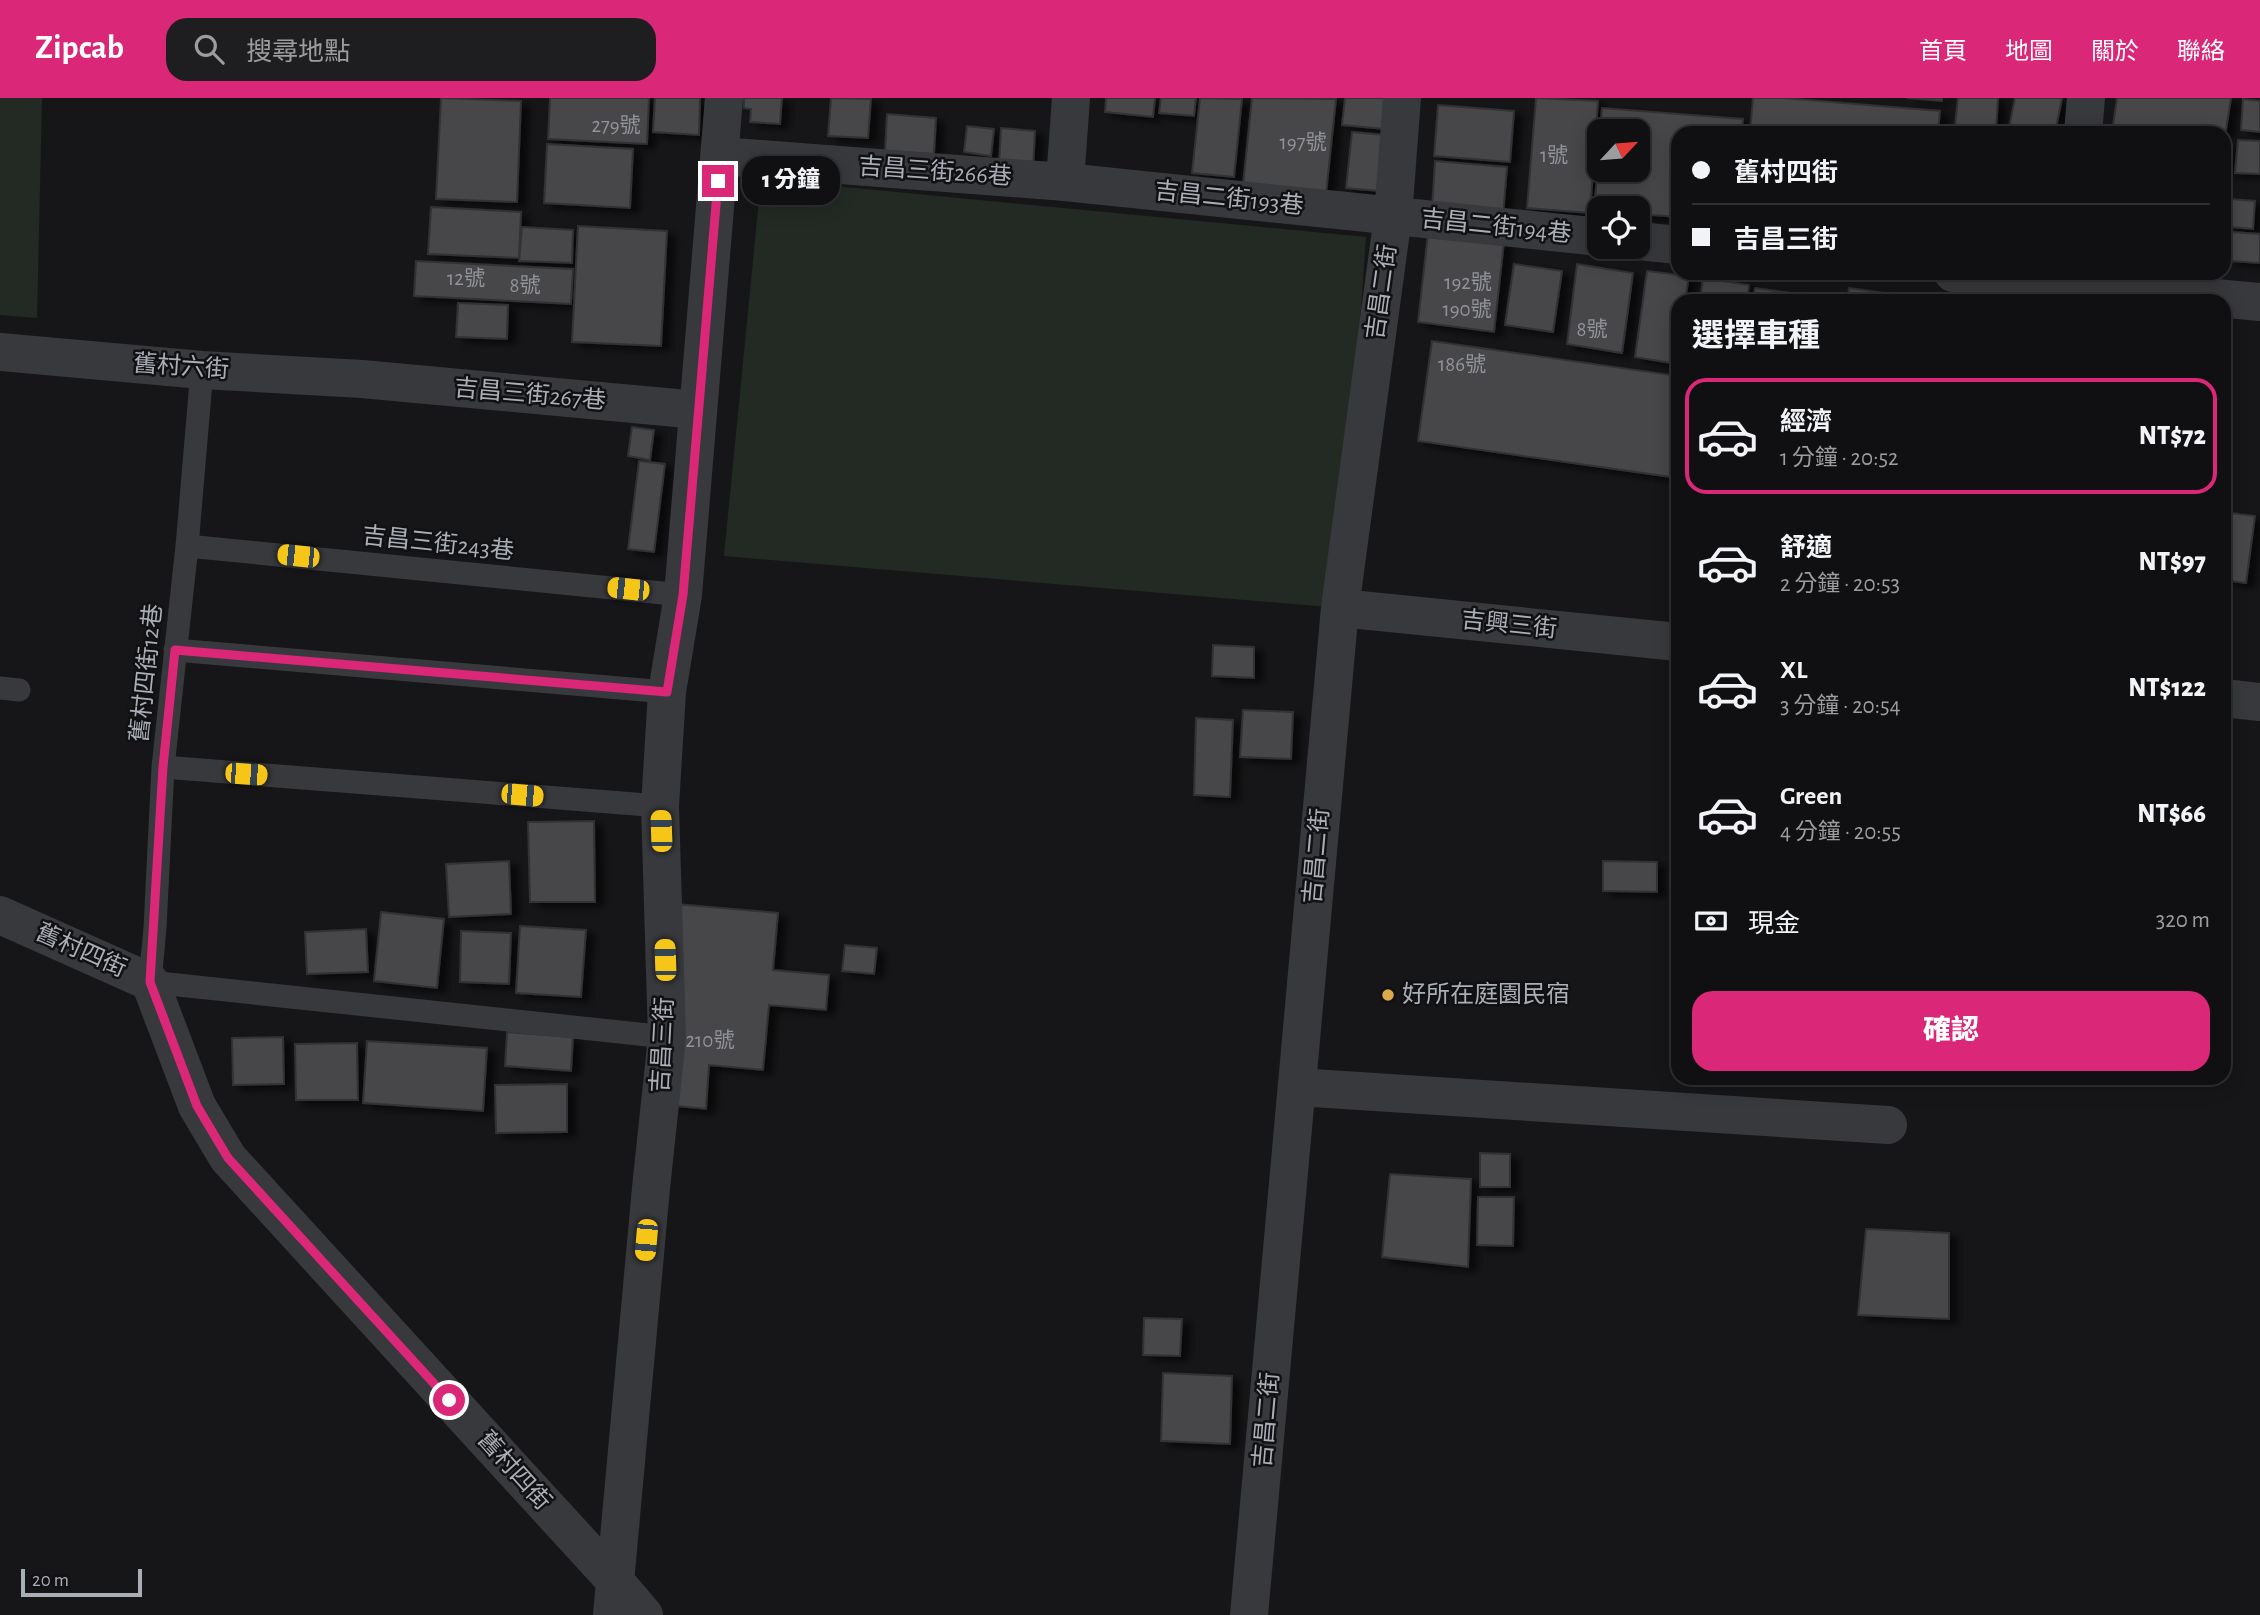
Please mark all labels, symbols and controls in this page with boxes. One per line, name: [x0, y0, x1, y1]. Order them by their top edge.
search box: [166, 18, 656, 81]
icon: search: [190, 30, 228, 68]
text: Zipcab: [35, 32, 124, 65]
text: 搜尋地點: [246, 39, 350, 65]
text: 首頁: [1919, 40, 1967, 64]
text: 地圖: [2005, 40, 2053, 64]
text: 關於: [2091, 40, 2139, 64]
text: 聯絡: [2177, 40, 2225, 64]
house number: 279號: [591, 114, 641, 136]
north arrow: [1587, 119, 1650, 182]
map controls: [1587, 119, 1650, 259]
house number: 197號: [1280, 131, 1326, 153]
house number: 1號: [1540, 144, 1568, 166]
street label: 吉昌三街266巷: [858, 153, 1013, 189]
callout: 1 分鐘: [742, 156, 840, 206]
text: 舊村四街: [1734, 160, 1838, 186]
route end: [702, 165, 734, 197]
text: 1 分鐘: [762, 169, 820, 192]
street label: 吉昌二街193巷: [1153, 177, 1305, 219]
button: locate: [1587, 196, 1650, 259]
street label: 吉昌二街194巷: [1420, 205, 1573, 247]
text: 吉昌三街: [1734, 227, 1838, 253]
street label: 吉昌二街: [1361, 243, 1401, 341]
house number: 12號: [447, 267, 485, 289]
house number: 192號: [1444, 271, 1492, 293]
house number: 8號: [510, 274, 540, 296]
house number: 190號: [1442, 298, 1492, 320]
house number: 8號: [1577, 318, 1607, 340]
text: 選擇車種: [1692, 320, 1820, 352]
street label: 舊村六街: [132, 350, 230, 382]
house number: 186號: [1438, 353, 1486, 375]
street label: 吉昌三街267巷: [453, 374, 607, 414]
icon: car: [1696, 405, 1759, 468]
text: 經濟: [1780, 409, 1832, 435]
text: NT$72: [2139, 423, 2206, 449]
text: 1 分鐘 · 20:52: [1780, 447, 1899, 470]
street label: 吉昌三街243巷: [361, 522, 515, 564]
icon: car: [1696, 531, 1759, 594]
text: 舒適: [1780, 535, 1832, 561]
car: [277, 543, 320, 569]
text: NT$97: [2139, 549, 2206, 575]
text: 2 分鐘 · 20:53: [1780, 573, 1900, 596]
car: [607, 576, 650, 602]
street label: 舊村四街12巷: [126, 602, 166, 743]
street label: 吉興三街: [1460, 606, 1558, 642]
icon: car: [1696, 657, 1759, 720]
text: XL: [1780, 657, 1807, 683]
text: NT$122: [2128, 675, 2206, 701]
text: 3 分鐘 · 20:54: [1780, 695, 1901, 718]
car: [225, 762, 268, 786]
car: [501, 783, 544, 807]
icon: car: [1696, 783, 1759, 846]
text: Green: [1780, 783, 1842, 809]
text: NT$66: [2137, 801, 2206, 827]
street label: 吉昌二街: [1299, 807, 1333, 905]
car: [650, 810, 673, 852]
text: 4 分鐘 · 20:55: [1780, 821, 1901, 844]
icon: cash: [1692, 902, 1730, 940]
text: 320 m: [2156, 909, 2210, 932]
text: 現金: [1748, 911, 1800, 937]
street label: 舊村四街: [32, 919, 131, 981]
car: [654, 939, 677, 981]
place label: 好所在庭園民宿: [1402, 981, 1570, 1007]
marker: 好所在庭園民宿: [1380, 987, 1396, 1003]
button: 確認: [1692, 991, 2210, 1071]
street label: 吉昌三街: [647, 996, 677, 1094]
house number: 210號: [686, 1029, 734, 1051]
car: [634, 1218, 659, 1262]
street label: 吉昌二街: [1249, 1371, 1283, 1469]
route start: [433, 1384, 465, 1416]
street label: 舊村四街: [473, 1426, 557, 1515]
scale bar: [21, 1566, 142, 1598]
text: 20 m: [32, 1571, 69, 1590]

